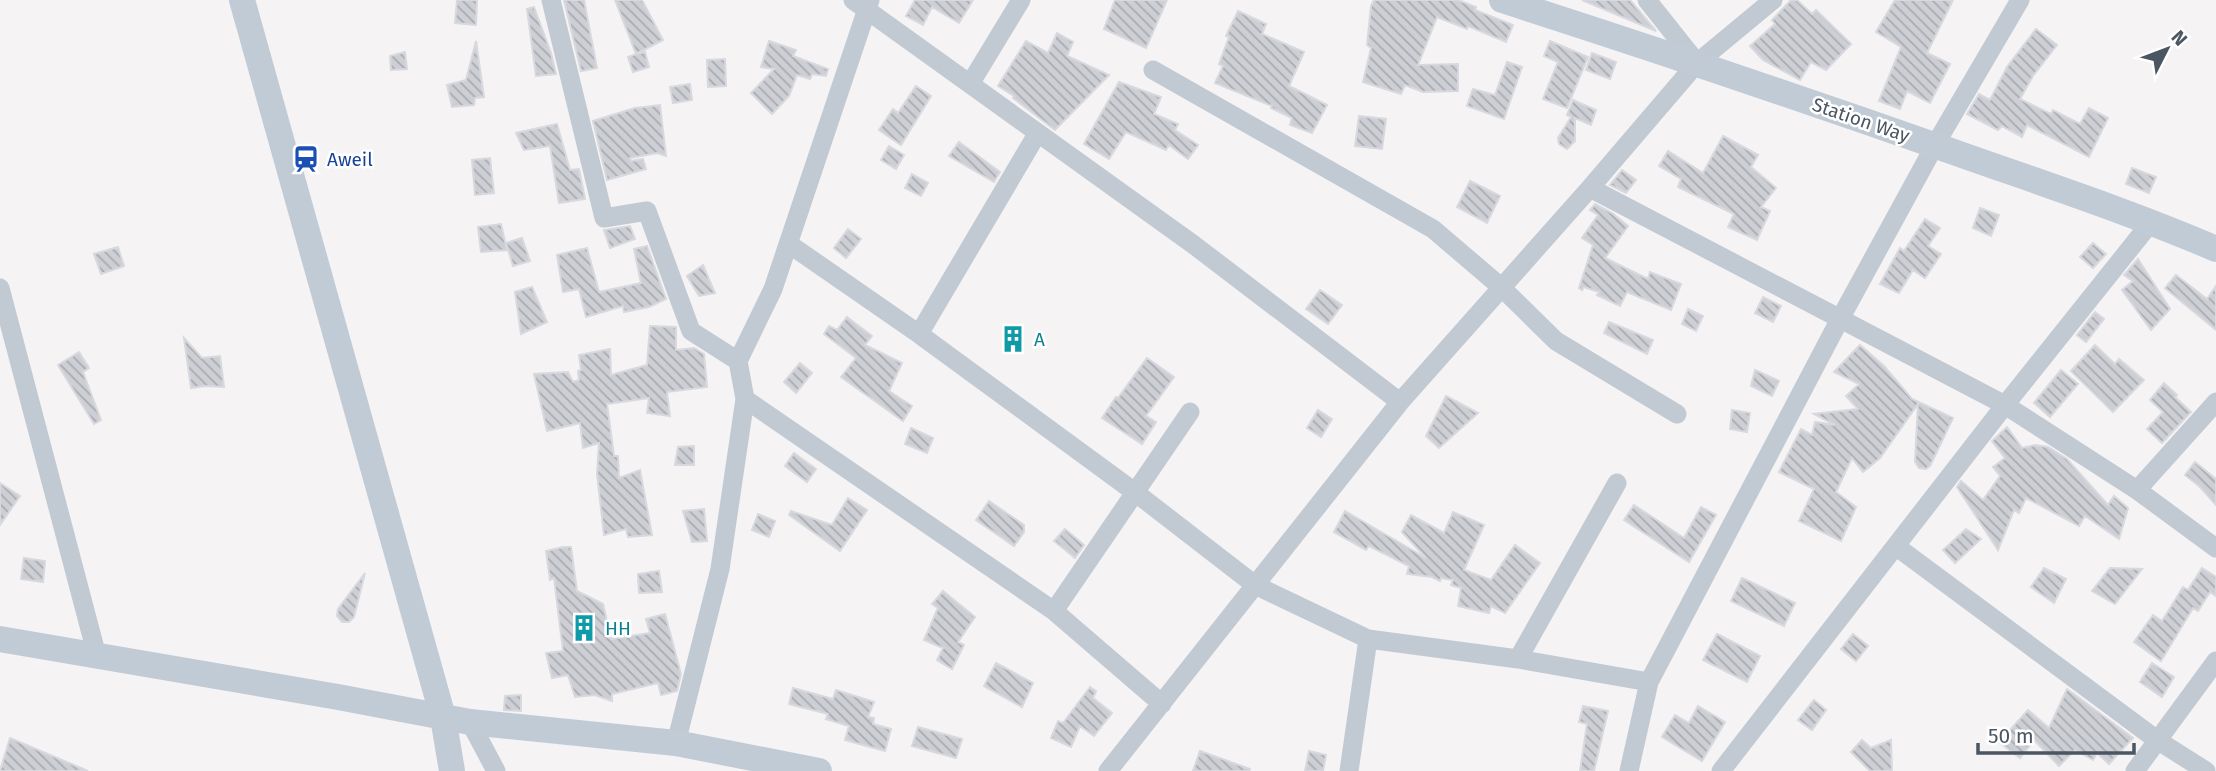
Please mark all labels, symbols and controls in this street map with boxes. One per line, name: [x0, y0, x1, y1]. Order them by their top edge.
north arrow: [2132, 14, 2202, 84]
text: N: [2166, 26, 2192, 50]
street label: Station Way: [1809, 93, 1913, 148]
station icon: Aweil: [291, 144, 321, 174]
place label: Aweil: [327, 148, 373, 171]
building icon: A: [998, 324, 1028, 354]
place label: A: [1034, 328, 1045, 351]
building icon: HH: [569, 613, 599, 643]
place label: HH: [605, 617, 631, 640]
scale bar: [1978, 712, 2134, 756]
text: 50 m: [1988, 723, 2034, 749]

